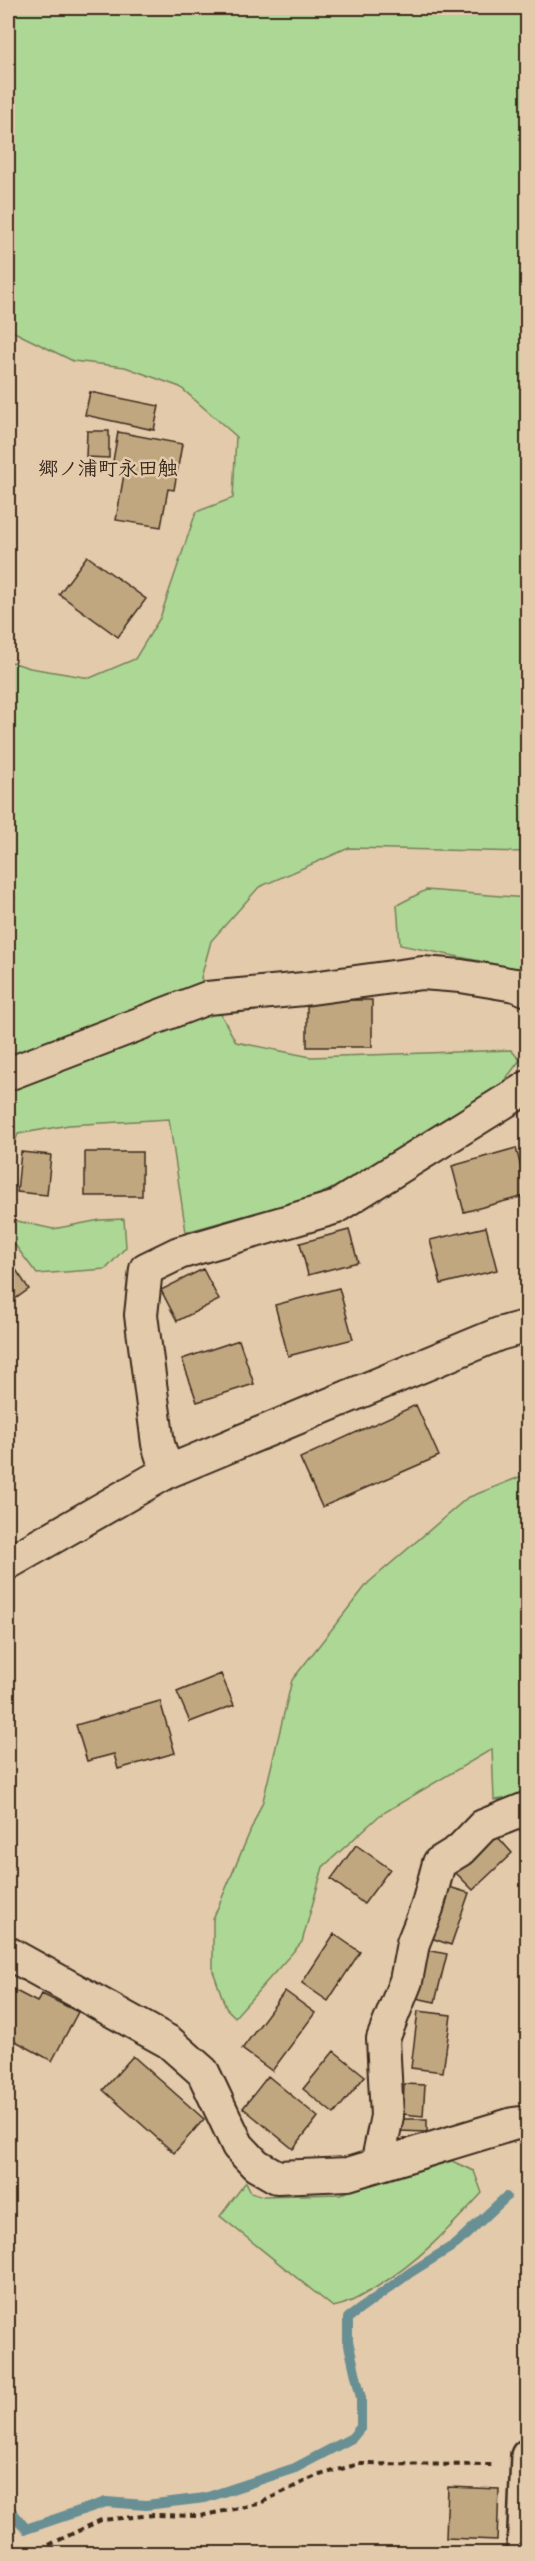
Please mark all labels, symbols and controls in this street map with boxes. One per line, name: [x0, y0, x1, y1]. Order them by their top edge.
district label: 郷ノ浦町永田触: [38, 454, 178, 481]

